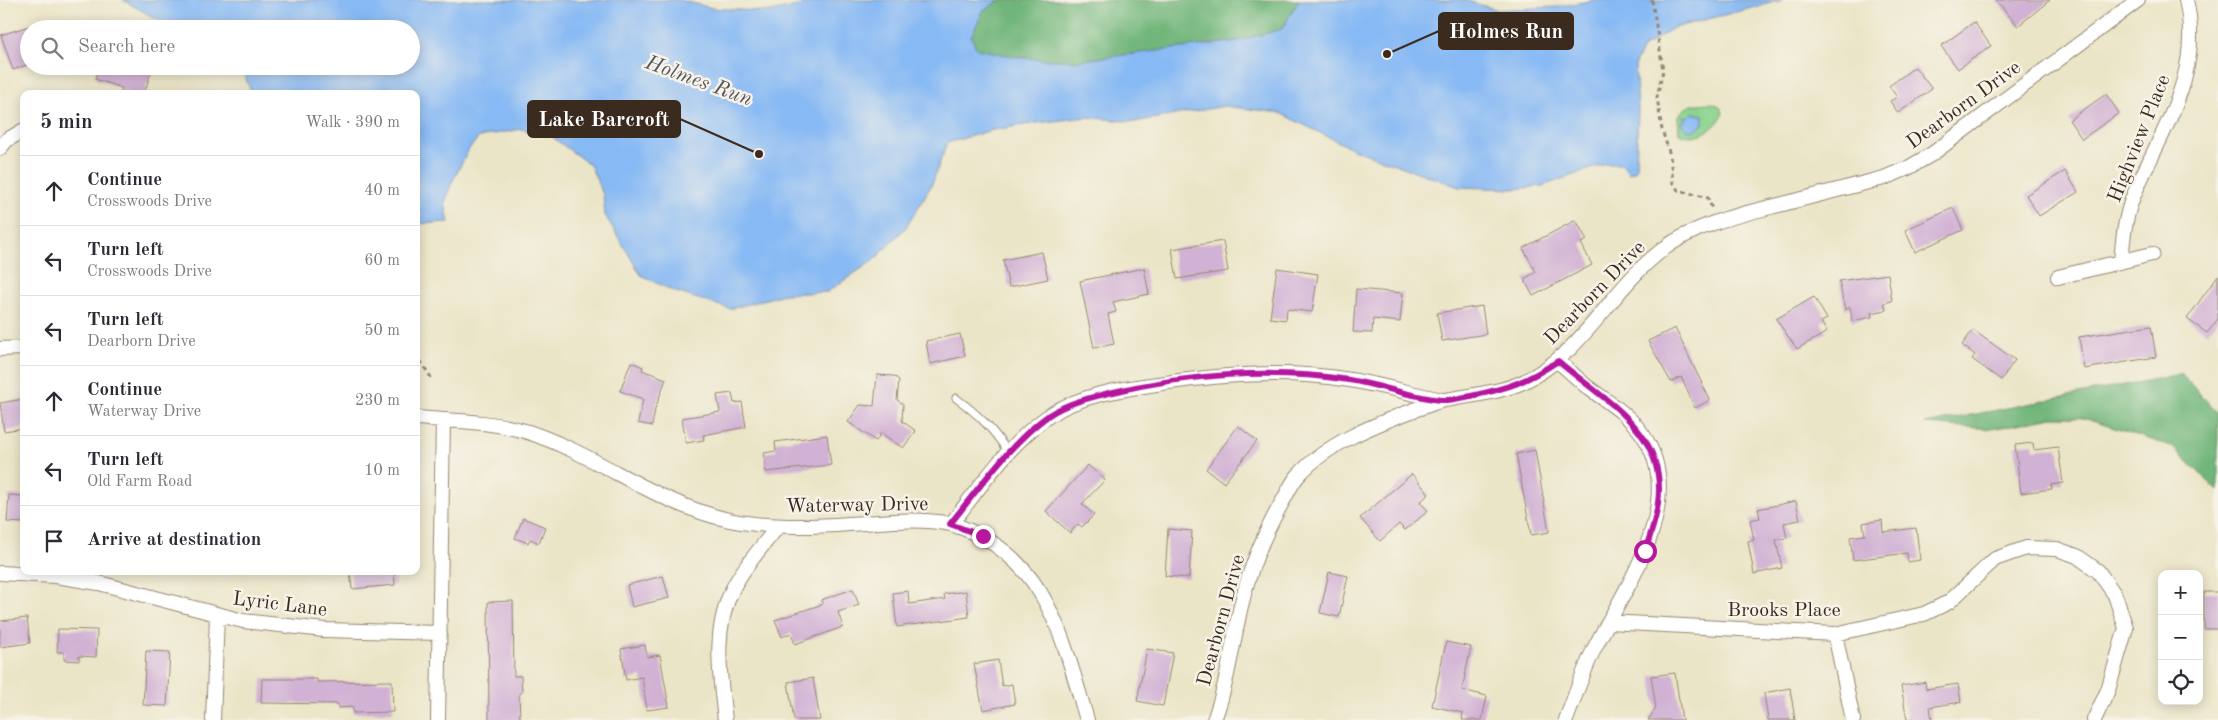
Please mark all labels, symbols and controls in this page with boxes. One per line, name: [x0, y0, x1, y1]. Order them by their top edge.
callout: Holmes Run: [1439, 13, 1573, 49]
search box: [20, 20, 420, 75]
text: Holmes Run: [1449, 22, 1563, 43]
icon: search: [38, 34, 66, 62]
text: Search here: [78, 38, 175, 57]
water label: Holmes Run: [641, 52, 755, 110]
street label: Dearborn Drive: [1903, 58, 2025, 154]
street label: Highview Place: [2105, 72, 2175, 206]
callout: Lake Barcroft: [528, 101, 680, 137]
text: Lake Barcroft: [538, 110, 670, 131]
text: 5 min: [40, 112, 93, 133]
text: Walk · 390 m: [305, 115, 400, 131]
text: Continue: [87, 171, 162, 190]
icon: ahead: [40, 177, 68, 205]
text: 40 m: [364, 183, 400, 199]
text: Crosswoods Drive: [87, 194, 212, 210]
street label: Dearborn Drive: [1541, 238, 1650, 349]
text: Turn left: [87, 241, 164, 260]
icon: left: [40, 247, 68, 275]
text: 60 m: [364, 253, 400, 269]
text: Crosswoods Drive: [87, 264, 212, 280]
text: Turn left: [87, 311, 164, 330]
icon: left: [40, 317, 68, 345]
text: 50 m: [364, 323, 400, 339]
text: Dearborn Drive: [87, 334, 196, 350]
text: Continue: [87, 381, 162, 400]
icon: ahead: [40, 387, 68, 415]
text: 230 m: [355, 393, 400, 409]
text: Waterway Drive: [87, 404, 201, 420]
text: Turn left: [87, 451, 164, 470]
icon: left: [40, 457, 68, 485]
text: 10 m: [364, 463, 400, 479]
text: Old Farm Road: [87, 474, 192, 490]
street label: Waterway Drive: [786, 495, 929, 517]
route end: [972, 525, 995, 548]
icon: arrive: [40, 527, 68, 555]
text: Arrive at destination: [87, 531, 261, 550]
route start: [1634, 540, 1657, 563]
street label: Dearborn Drive: [1195, 552, 1249, 689]
map controls: [2158, 570, 2203, 705]
button: +: [2158, 570, 2203, 615]
street label: Lyric Lane: [231, 589, 328, 621]
street label: Brooks Place: [1727, 601, 1841, 621]
button: −: [2158, 615, 2203, 660]
button: locate: [2158, 660, 2203, 705]

